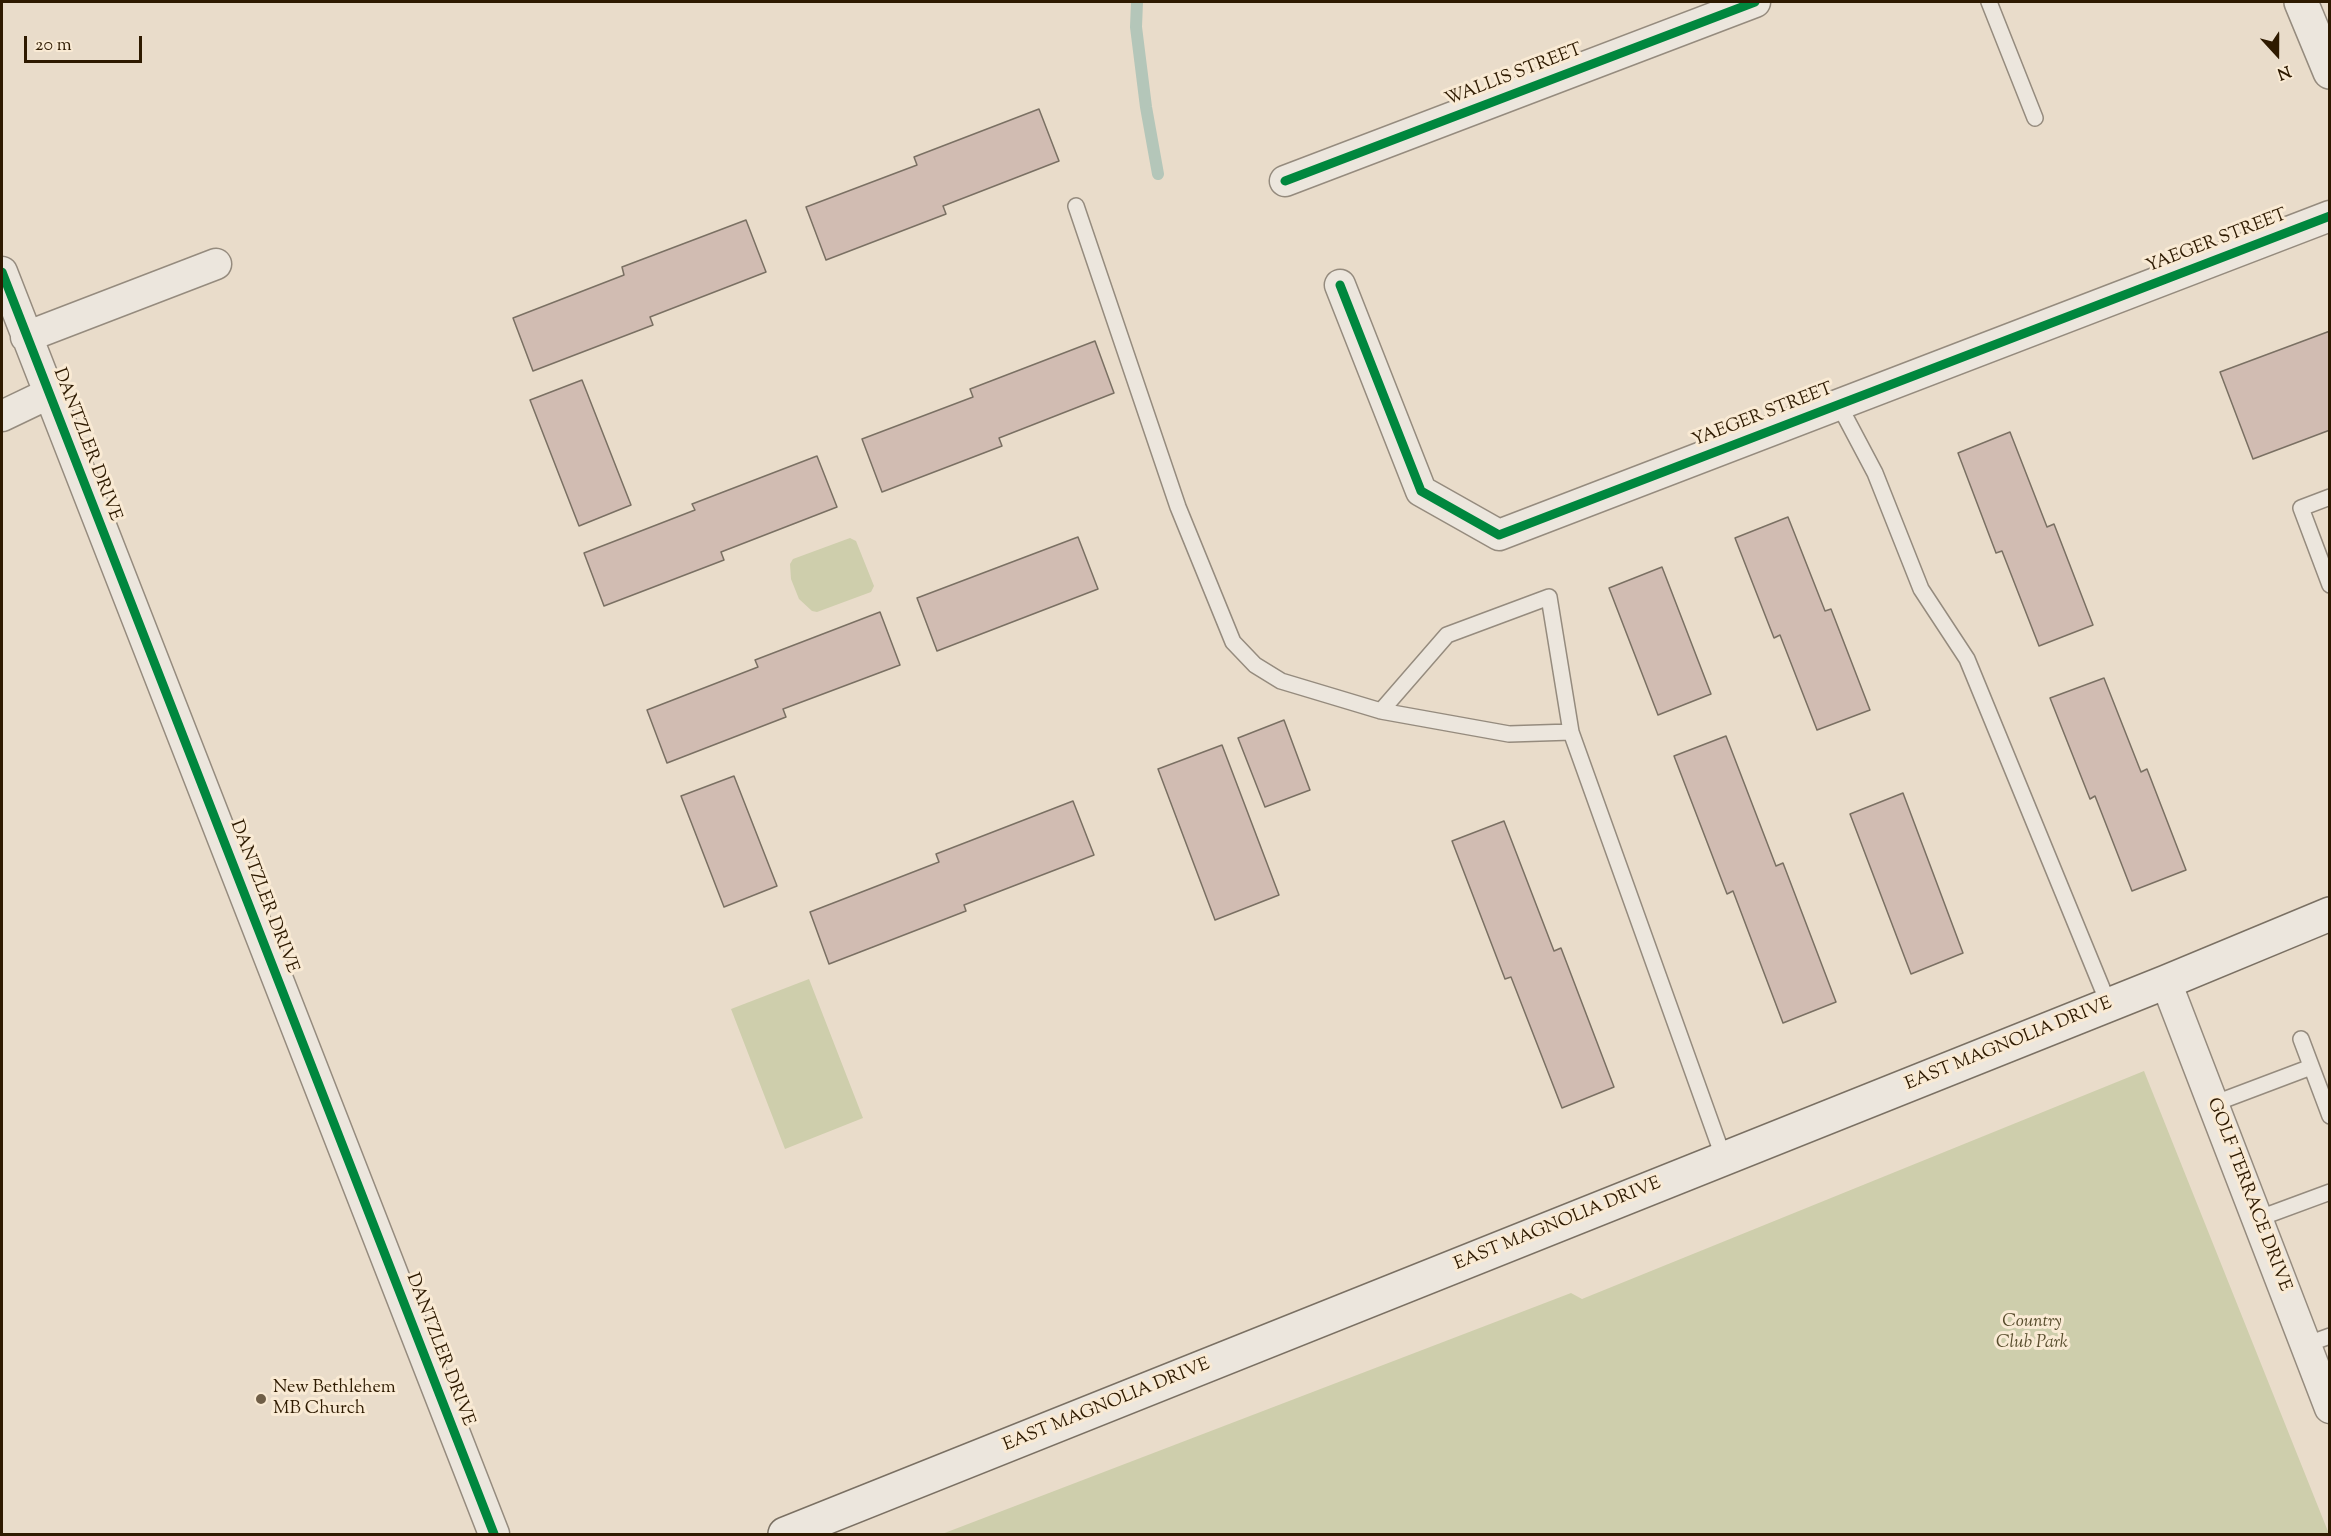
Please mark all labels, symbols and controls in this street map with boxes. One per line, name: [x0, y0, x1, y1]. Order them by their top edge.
scale bar: [27, 24, 146, 62]
north arrow: [2247, 24, 2307, 84]
text: 20 m: [35, 33, 72, 59]
street label: WALLIS STREET: [1442, 40, 1586, 112]
text: N: [2274, 58, 2294, 84]
street label: YAEGER STREET: [2144, 205, 2290, 279]
street label: DANTZLER DRIVE: [47, 365, 125, 525]
street label: YAEGER STREET: [1690, 379, 1836, 453]
street label: DANTZLER DRIVE: [224, 817, 302, 977]
street label: EAST MAGNOLIA DRIVE: [1903, 994, 2115, 1096]
street label: GOLF TERRACE DRIVE: [2201, 1095, 2295, 1295]
street label: EAST MAGNOLIA DRIVE: [1452, 1174, 1664, 1276]
street label: DANTZLER DRIVE: [400, 1270, 478, 1430]
park label: Country Club Park: [1996, 1312, 2068, 1354]
street label: EAST MAGNOLIA DRIVE: [1001, 1355, 1213, 1457]
place label: New Bethlehem MB Church: [273, 1378, 396, 1420]
marker: New Bethlehem MB Church: [254, 1392, 268, 1406]

